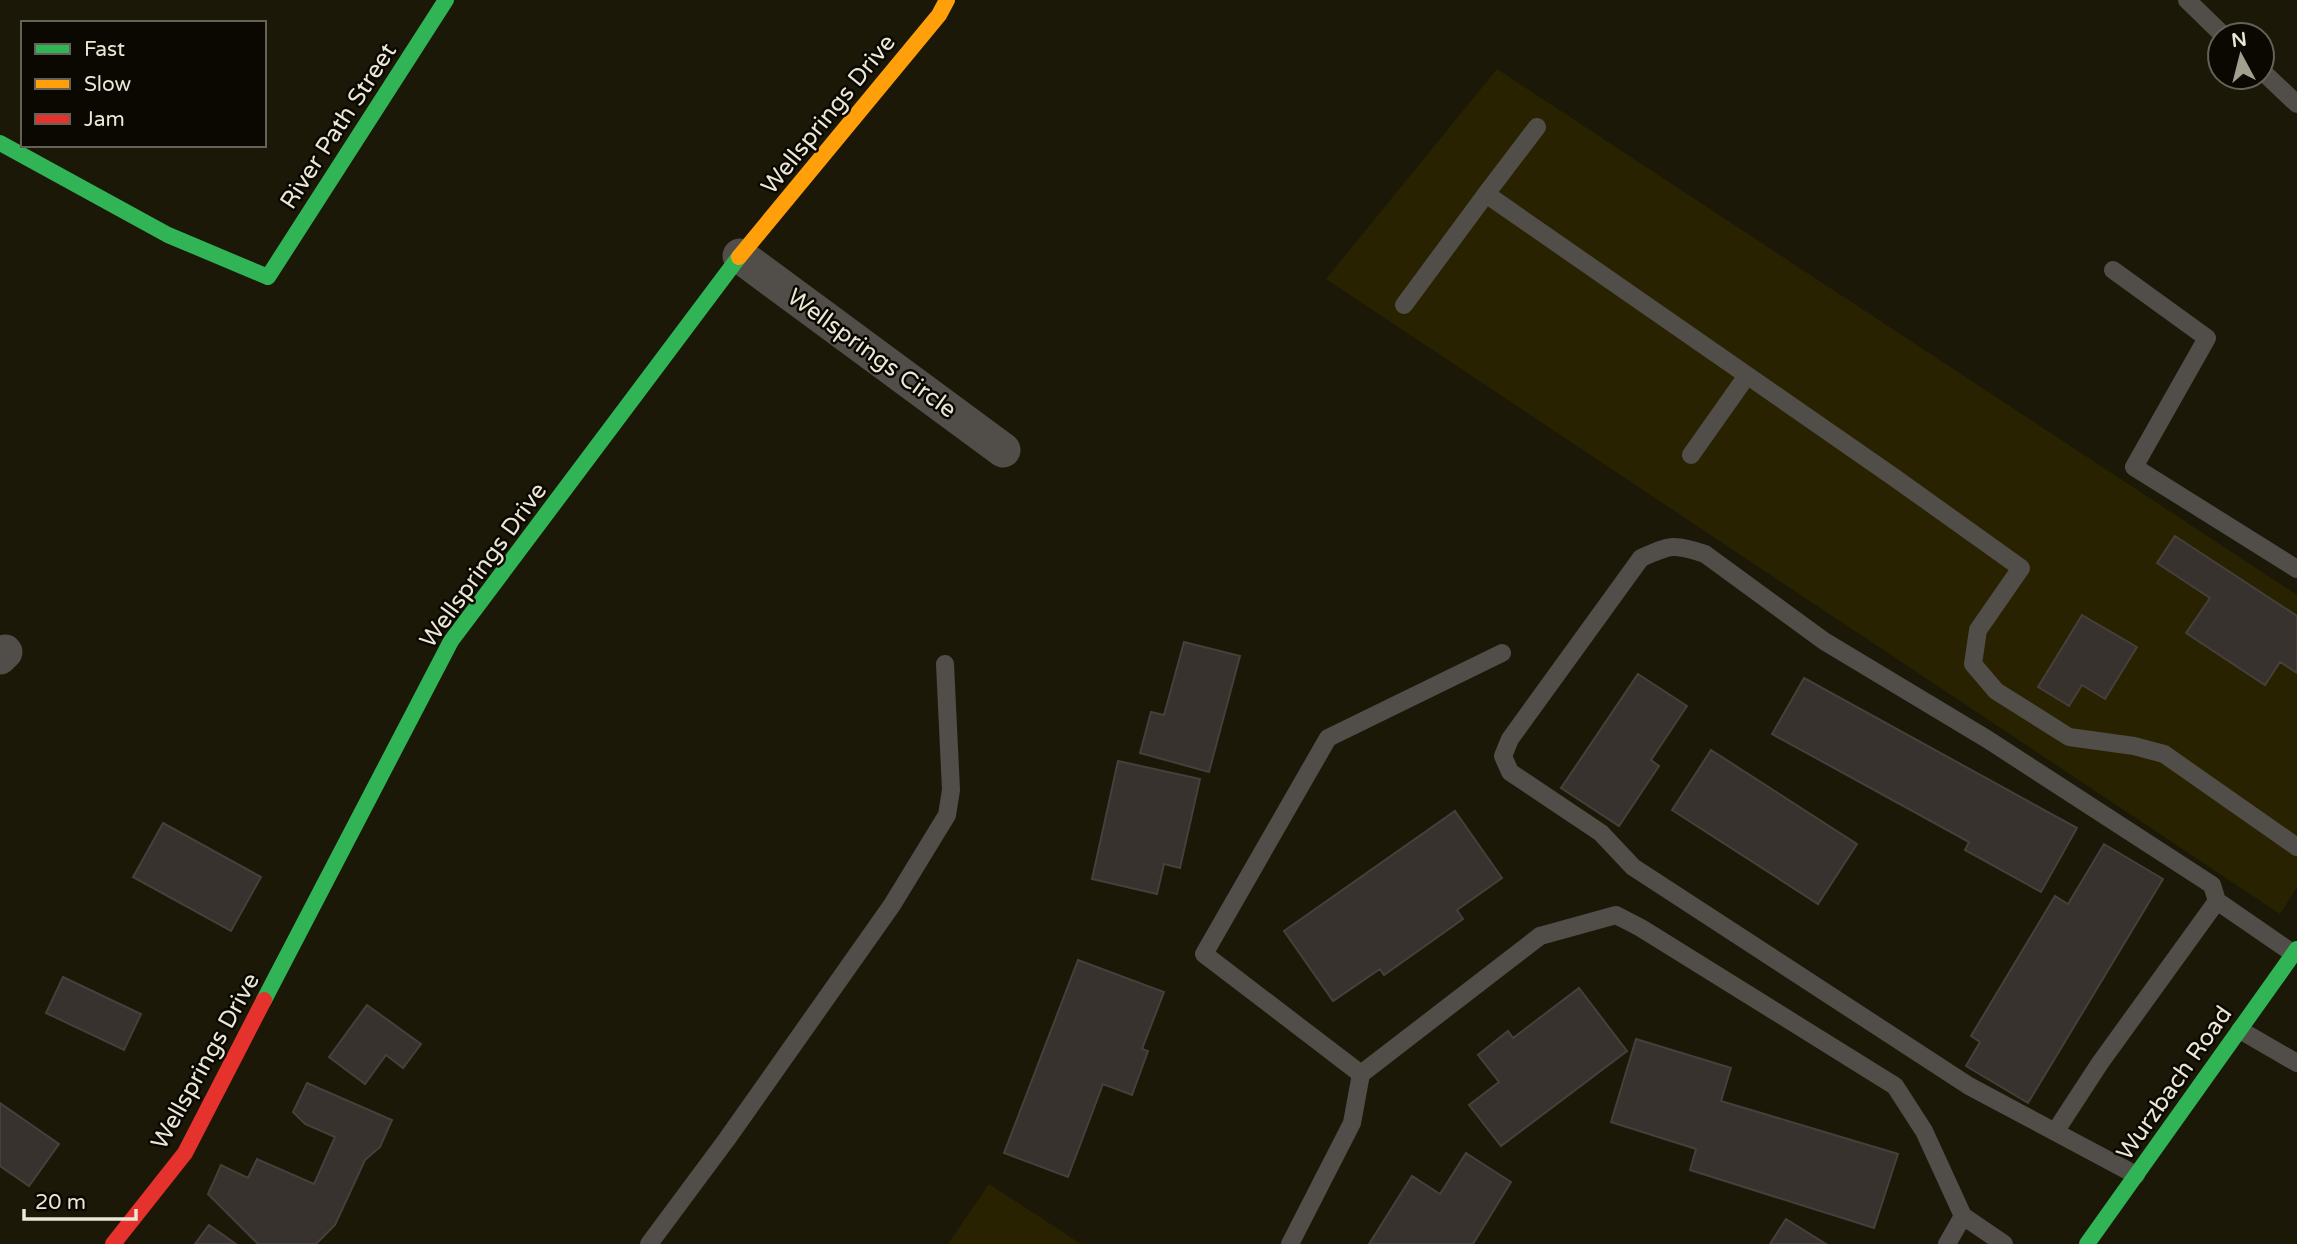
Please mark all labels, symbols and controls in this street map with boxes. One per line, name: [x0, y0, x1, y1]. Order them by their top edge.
legend: [21, 21, 266, 147]
north arrow: [2206, 21, 2276, 91]
text: N: [2230, 28, 2248, 52]
street label: Wellsprings Drive: [755, 29, 902, 200]
text: Fast: [84, 37, 125, 62]
street label: River Path Street: [274, 38, 403, 215]
text: Slow: [84, 72, 132, 97]
text: Jam: [84, 107, 125, 132]
street label: Wellsprings Circle: [782, 282, 962, 424]
street label: Wellsprings Drive: [414, 477, 553, 654]
street label: Wellsprings Drive: [145, 968, 266, 1155]
street label: Wurzbach Road: [2110, 1001, 2238, 1166]
scale bar: [24, 1178, 136, 1222]
text: 20 m: [35, 1190, 86, 1215]

